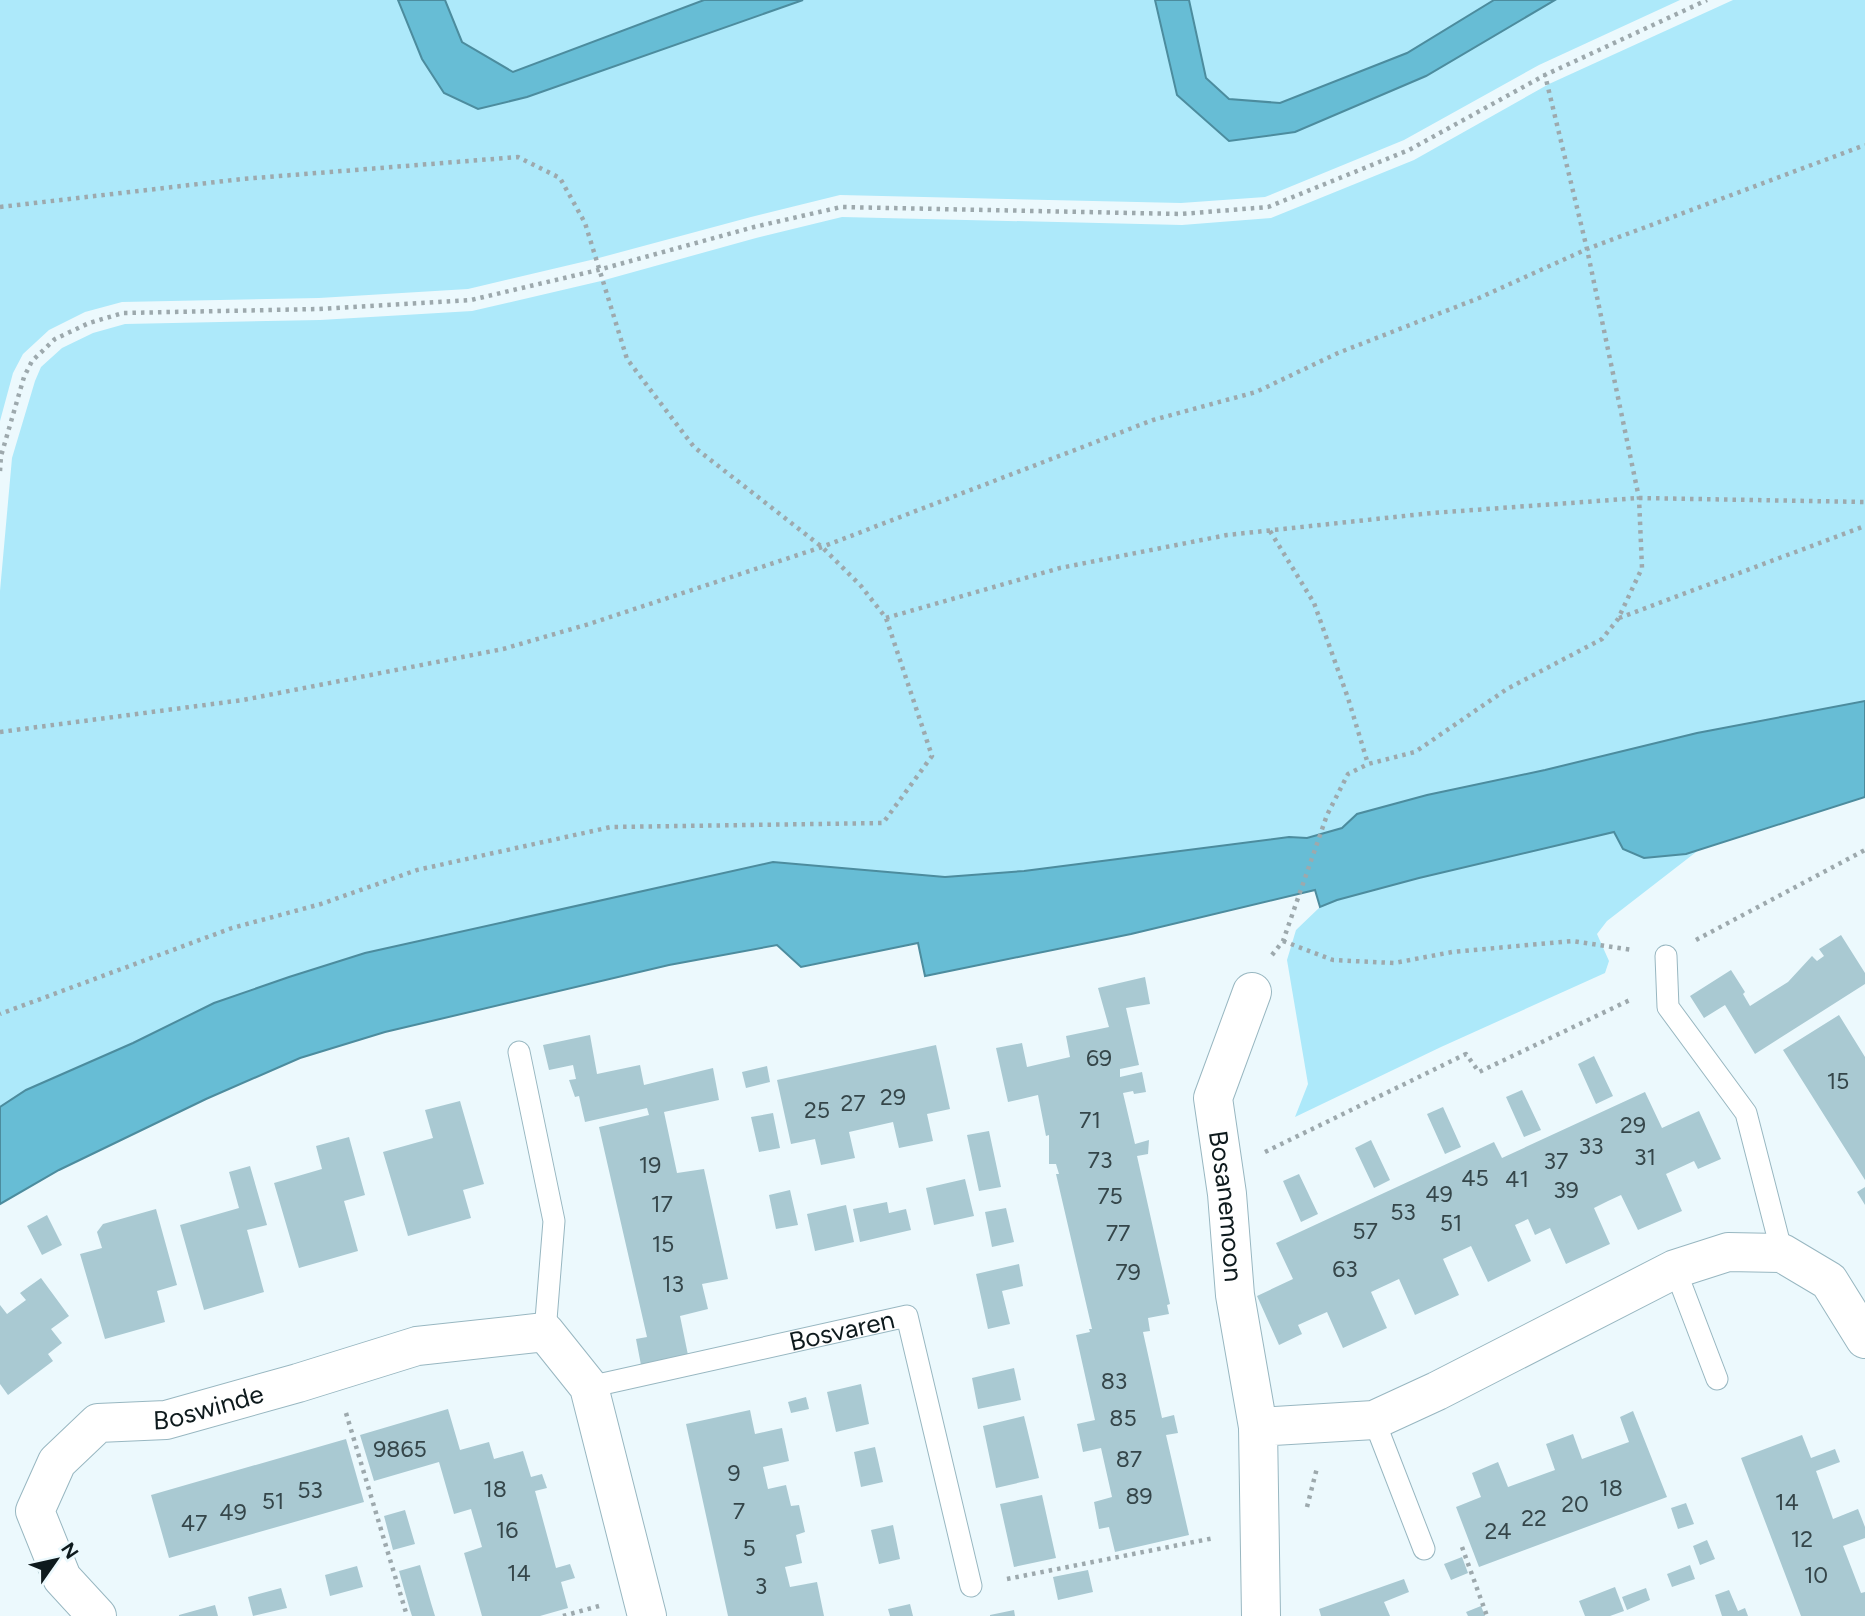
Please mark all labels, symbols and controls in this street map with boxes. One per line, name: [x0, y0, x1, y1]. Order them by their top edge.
house number: 69: [1086, 1044, 1112, 1072]
house number: 15: [1827, 1067, 1849, 1095]
house number: 29: [880, 1083, 906, 1111]
house number: 27: [840, 1089, 866, 1117]
house number: 25: [804, 1096, 830, 1124]
house number: 71: [1079, 1106, 1101, 1134]
house number: 29: [1620, 1111, 1646, 1139]
street label: Bosanemoon: [1202, 1128, 1250, 1283]
house number: 33: [1578, 1132, 1604, 1160]
house number: 31: [1634, 1143, 1656, 1171]
house number: 73: [1088, 1146, 1112, 1174]
house number: 37: [1544, 1147, 1568, 1175]
house number: 19: [639, 1151, 661, 1179]
house number: 45: [1461, 1164, 1489, 1192]
house number: 41: [1505, 1165, 1529, 1193]
house number: 39: [1553, 1176, 1579, 1204]
house number: 49: [1425, 1180, 1453, 1208]
house number: 75: [1097, 1182, 1123, 1210]
house number: 17: [651, 1190, 673, 1218]
house number: 53: [1390, 1198, 1416, 1226]
house number: 51: [1440, 1209, 1462, 1237]
house number: 57: [1352, 1217, 1378, 1245]
house number: 77: [1106, 1219, 1130, 1247]
house number: 15: [652, 1230, 674, 1258]
house number: 63: [1332, 1255, 1358, 1283]
house number: 79: [1115, 1258, 1141, 1286]
house number: 13: [662, 1270, 684, 1298]
street label: Bosvaren: [786, 1303, 898, 1358]
house number: 83: [1101, 1367, 1127, 1395]
street label: Boswinde: [152, 1377, 267, 1437]
house number: 85: [1109, 1404, 1137, 1432]
house number: 9865: [373, 1435, 427, 1463]
house number: 87: [1116, 1445, 1142, 1473]
house number: 9: [727, 1459, 741, 1487]
house number: 18: [1599, 1474, 1623, 1502]
house number: 18: [483, 1475, 507, 1503]
house number: 53: [297, 1476, 323, 1504]
house number: 89: [1125, 1482, 1153, 1510]
house number: 51: [262, 1487, 284, 1515]
house number: 14: [1775, 1488, 1799, 1516]
house number: 20: [1561, 1490, 1589, 1518]
house number: 7: [733, 1497, 745, 1525]
house number: 49: [219, 1498, 247, 1526]
house number: 22: [1521, 1504, 1547, 1532]
house number: 47: [181, 1509, 207, 1537]
house number: 16: [496, 1516, 518, 1544]
house number: 24: [1484, 1517, 1512, 1545]
north arrow: [21, 1525, 91, 1595]
house number: 12: [1791, 1525, 1813, 1553]
house number: 5: [742, 1534, 756, 1562]
text: N: [56, 1538, 83, 1563]
house number: 14: [507, 1559, 531, 1587]
house number: 10: [1804, 1561, 1828, 1589]
house number: 3: [755, 1572, 767, 1600]

